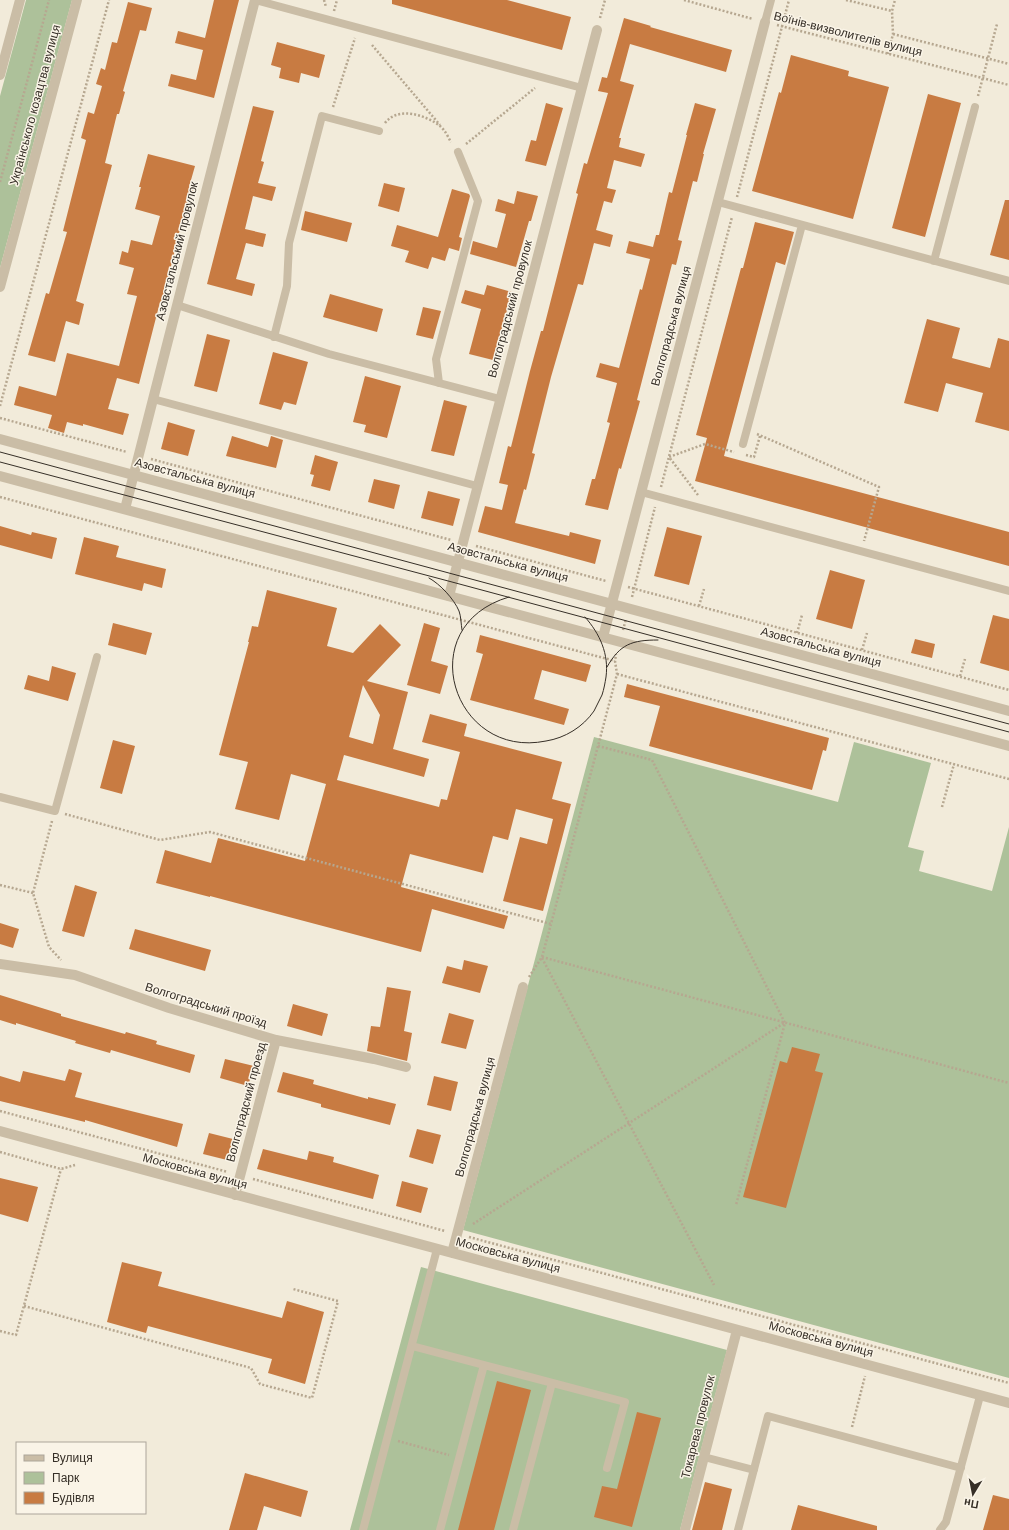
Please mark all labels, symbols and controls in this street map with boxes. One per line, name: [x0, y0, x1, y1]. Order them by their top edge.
street label: Воїнів-визволителів вулиця: [772, 9, 924, 59]
street label: Українського козацтва вулиця: [7, 23, 63, 187]
street label: Азовстальський провулок: [153, 179, 201, 322]
street label: Волгоградський провулок: [485, 238, 535, 379]
street label: Волгоградська вулиця: [648, 264, 694, 388]
street label: Азовстальська вулиця: [133, 455, 257, 501]
street label: Азовстальська вулиця: [446, 539, 570, 585]
street label: Азовстальська вулиця: [759, 624, 883, 670]
street label: Волгоградський проїзд: [143, 980, 269, 1030]
street label: Волгоградский проезд: [223, 1041, 269, 1163]
street label: Волгоградська вулиця: [452, 1055, 498, 1179]
street label: Московська вулиця: [141, 1150, 249, 1192]
street label: Московська вулиця: [454, 1234, 562, 1276]
street label: Московська вулиця: [767, 1318, 875, 1360]
street label: Токарева провулок: [678, 1373, 718, 1480]
legend: [16, 1442, 146, 1514]
text: Вулиця: [52, 1451, 93, 1465]
text: Парк: [52, 1471, 80, 1485]
north arrow: [953, 1474, 993, 1514]
text: Будівля: [52, 1491, 94, 1505]
text: Пн: [963, 1497, 979, 1511]

